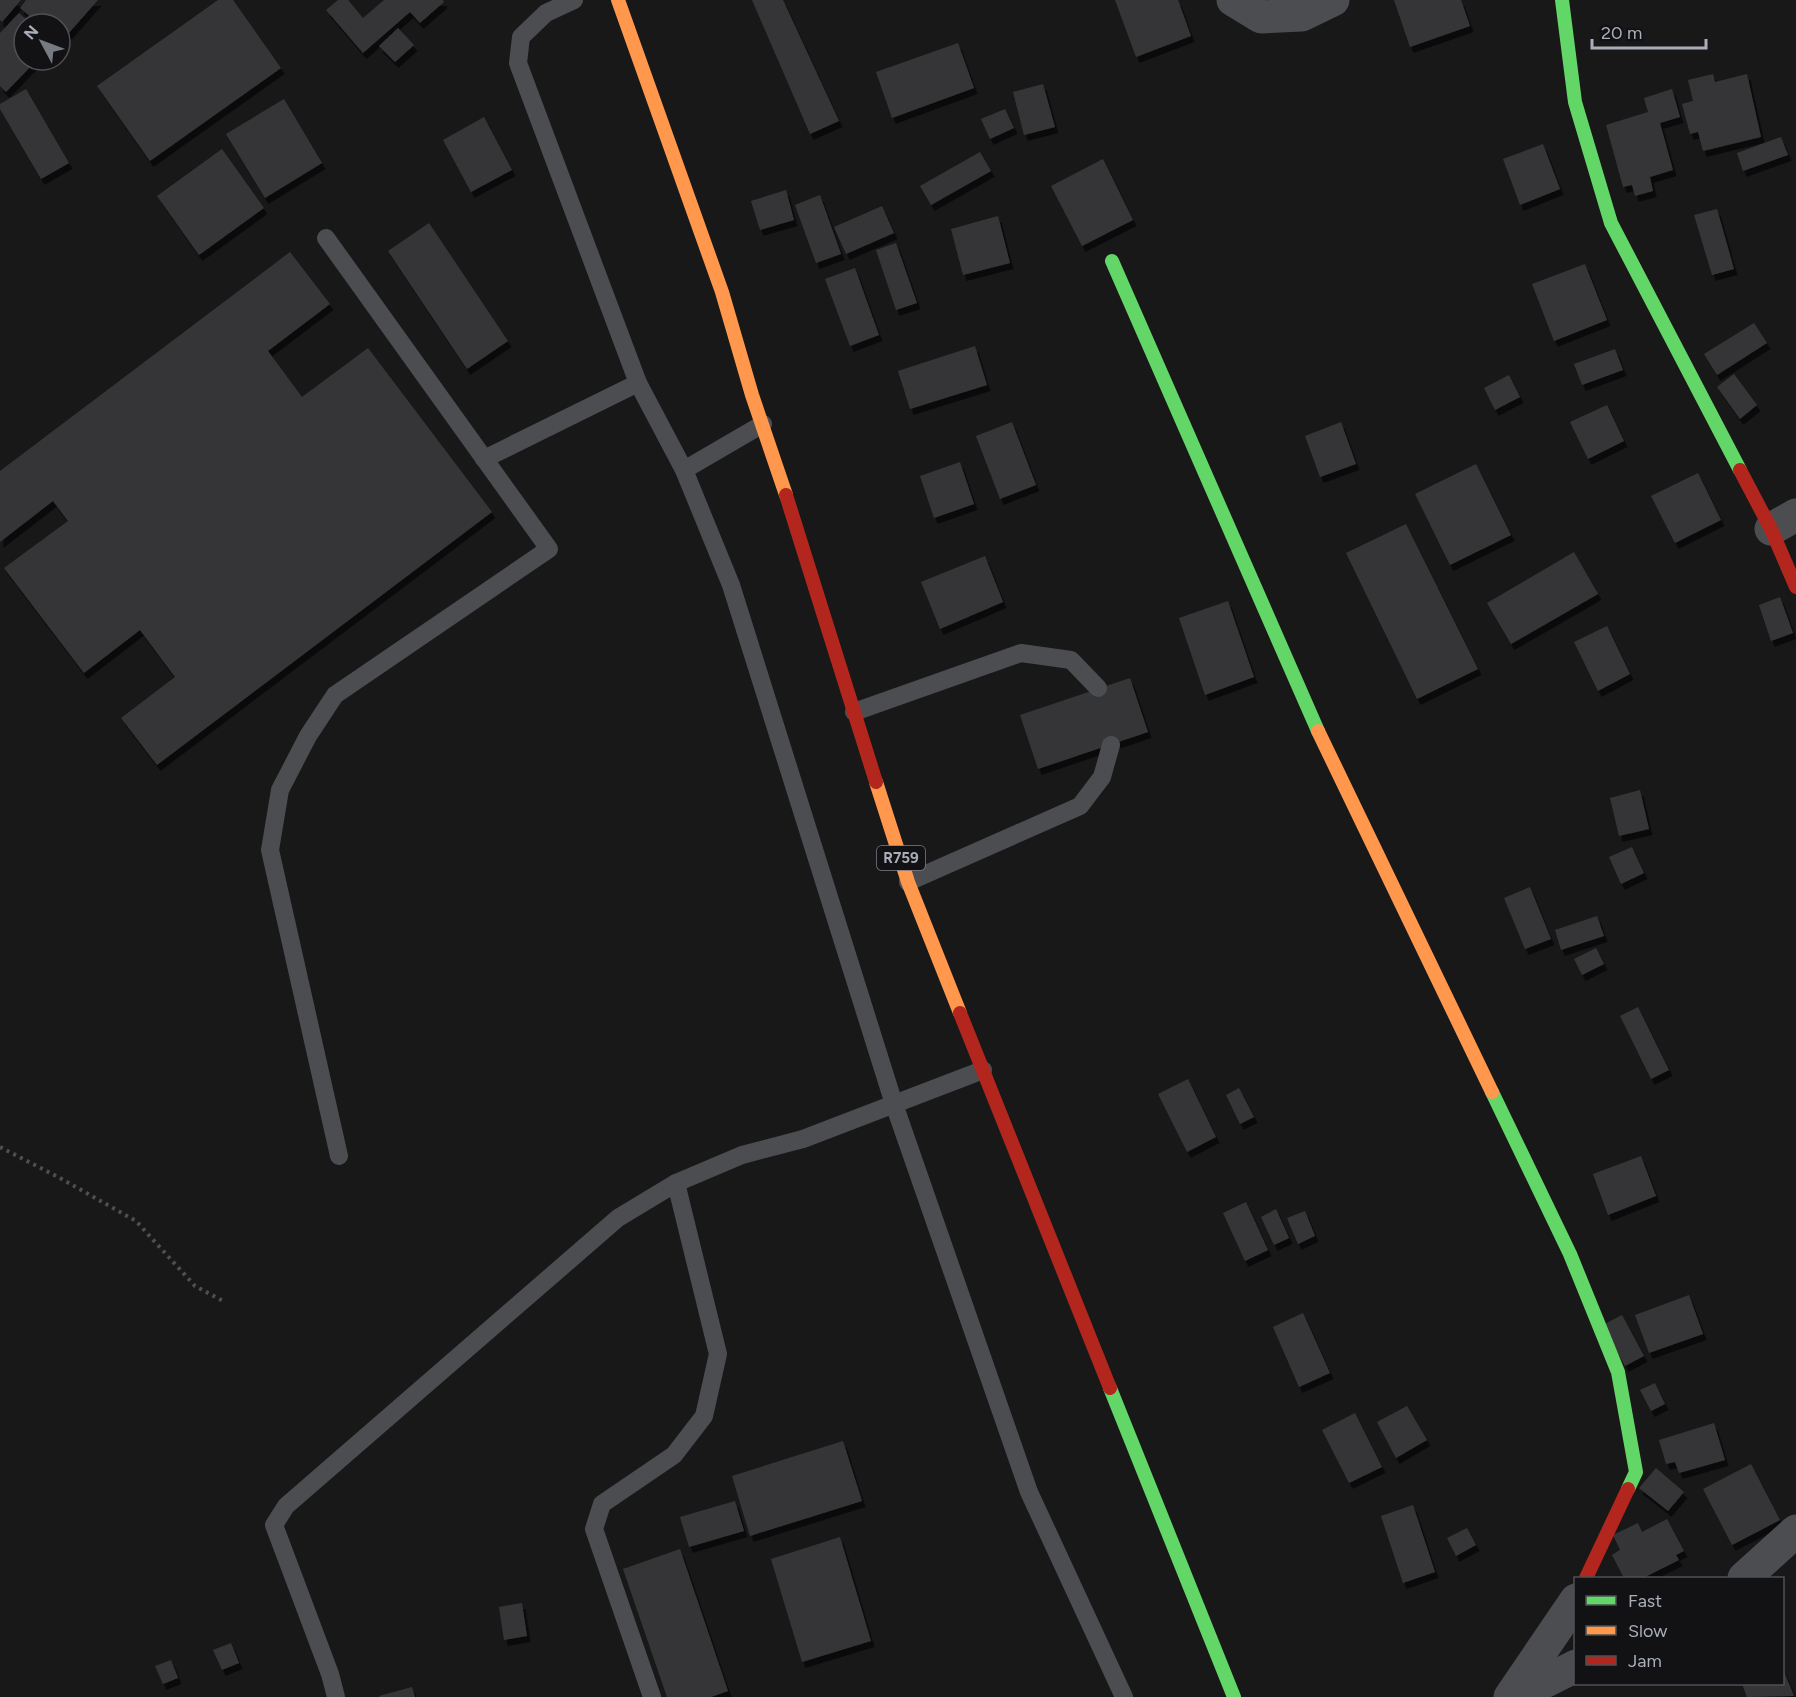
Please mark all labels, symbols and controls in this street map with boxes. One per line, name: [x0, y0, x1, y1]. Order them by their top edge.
north arrow: [12, 12, 72, 72]
scale bar: [1592, 12, 1706, 50]
text: N: [20, 22, 42, 43]
text: 20 m: [1601, 22, 1642, 44]
road number: R759: [877, 846, 925, 870]
legend: [1574, 1577, 1784, 1685]
text: Fast: [1628, 1590, 1662, 1612]
text: Slow: [1628, 1620, 1667, 1642]
text: Jam: [1628, 1650, 1662, 1672]

